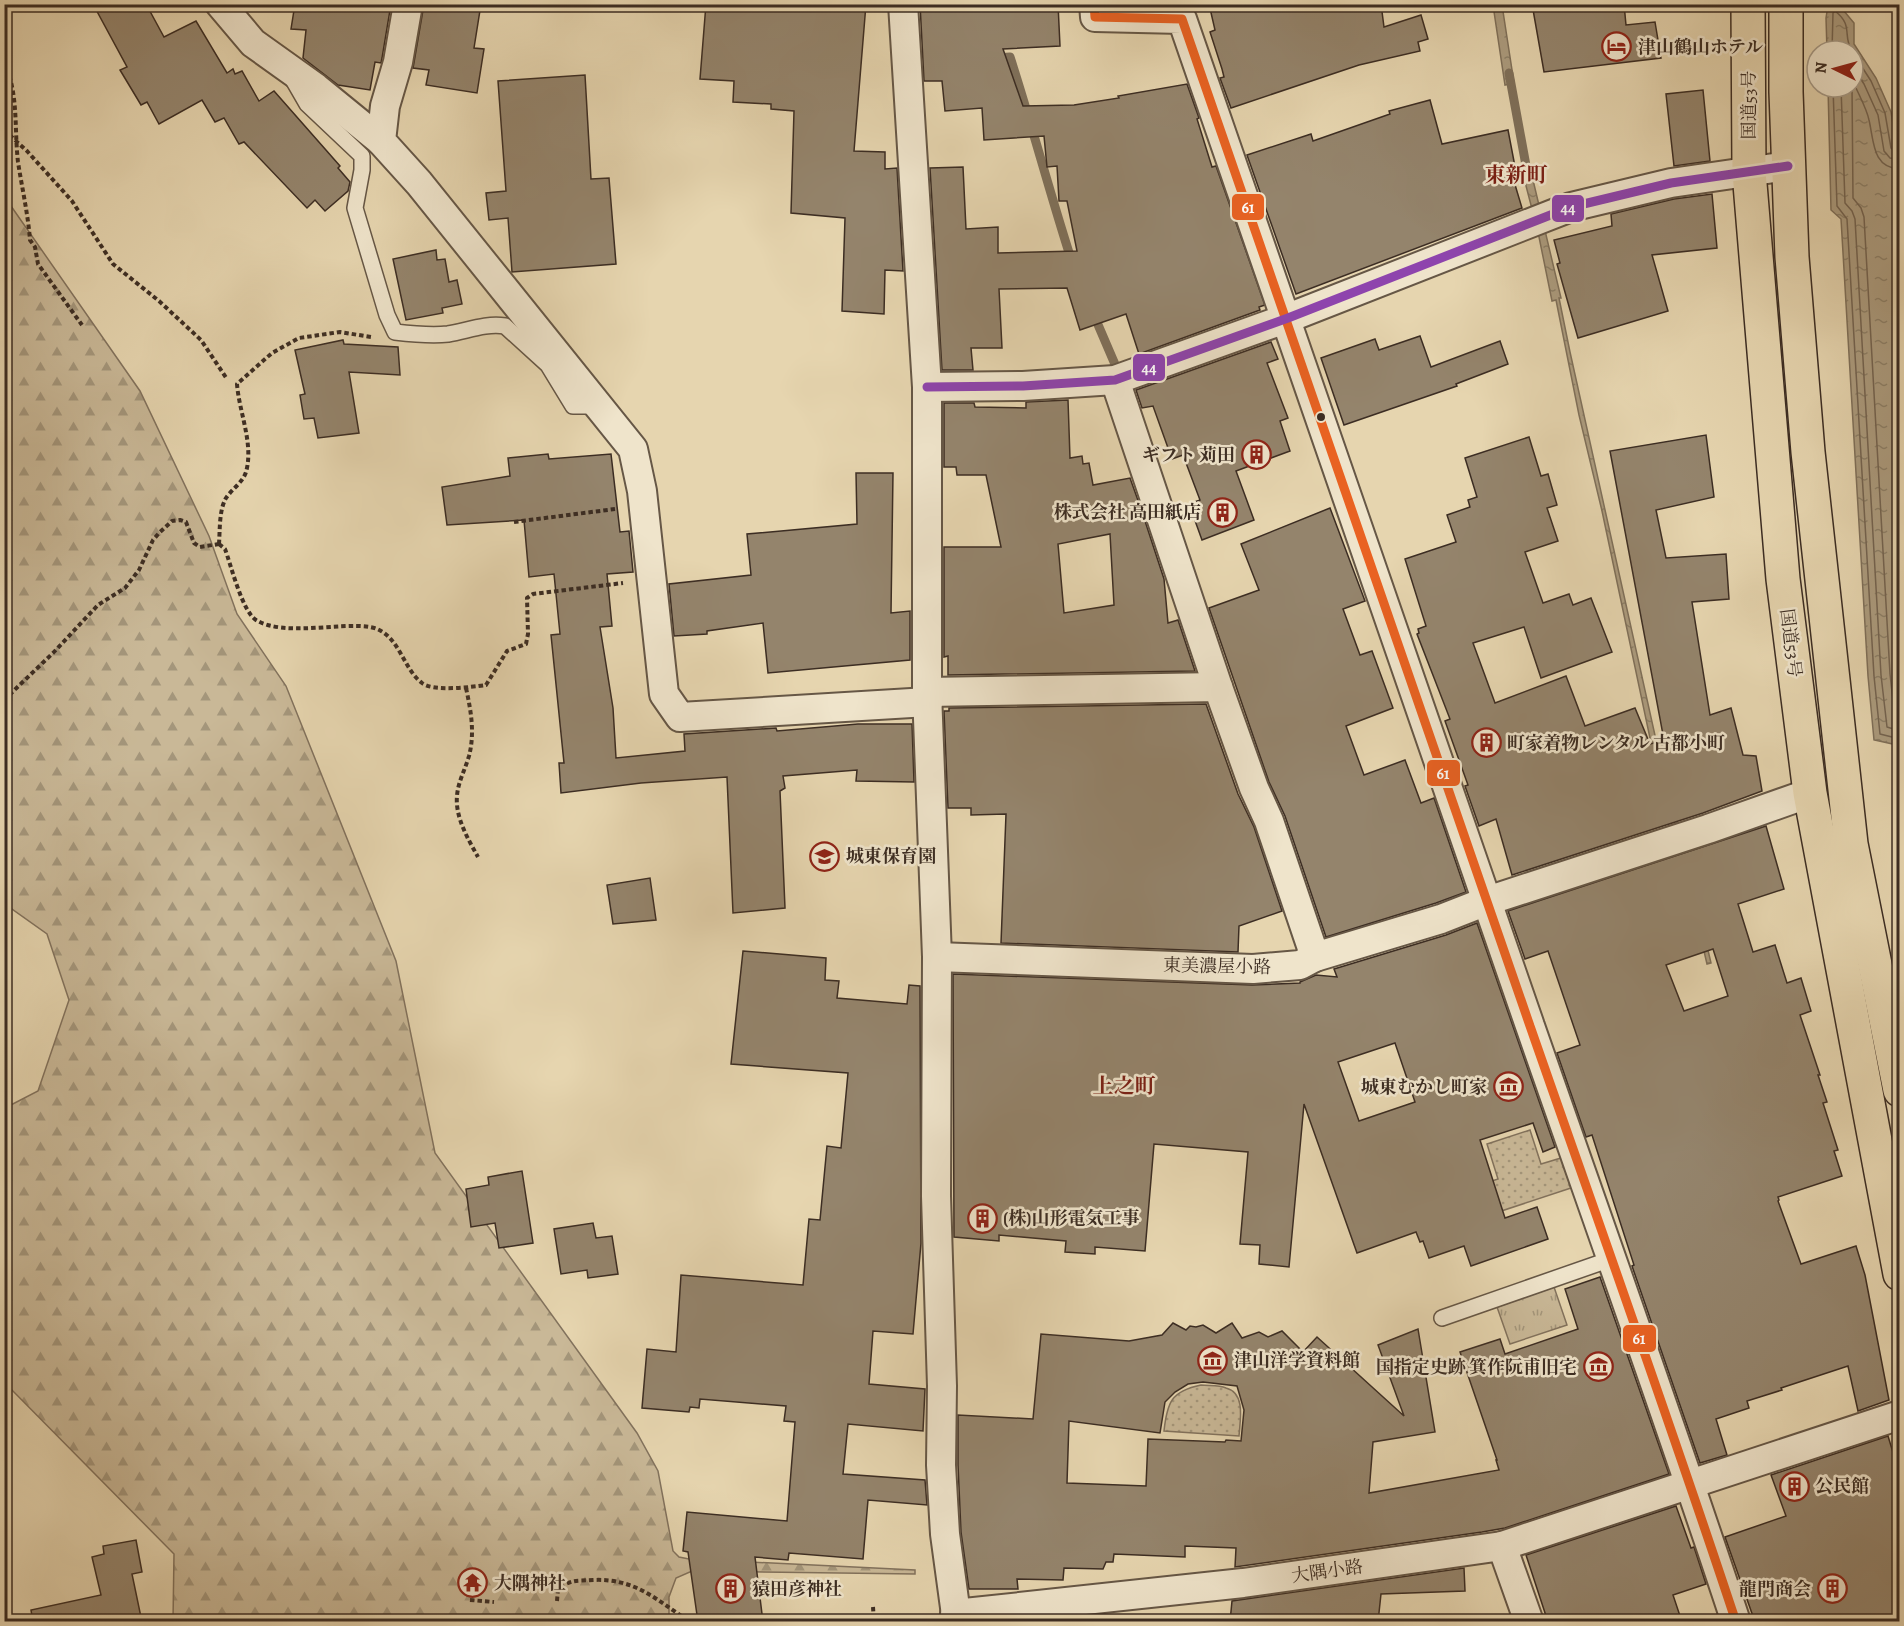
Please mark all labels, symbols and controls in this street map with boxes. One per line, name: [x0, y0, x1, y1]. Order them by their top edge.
hotel icon: 津山鶴山ホテル: [1601, 31, 1633, 63]
place label: 津山鶴山ホテル: [1638, 35, 1763, 59]
north arrow: [1805, 39, 1865, 99]
text: N: [1810, 61, 1833, 75]
street label: 国道53号: [1737, 70, 1761, 140]
district label: 東新町: [1485, 161, 1548, 189]
line badge: 61: [1231, 193, 1265, 221]
line badge: 44: [1551, 194, 1585, 223]
text: 61: [1241, 197, 1255, 219]
text: 44: [1560, 198, 1576, 220]
line badge: 44: [1132, 353, 1166, 382]
text: 44: [1141, 358, 1157, 380]
unlabelled marker: [1315, 411, 1327, 423]
building icon: ギフト 苅田: [1240, 439, 1272, 471]
place label: ギフト 苅田: [1142, 443, 1235, 467]
building icon: 株式会社 高田紙店: [1206, 496, 1238, 528]
place label: 株式会社 高田紙店: [1054, 500, 1201, 524]
street label: 国道53号: [1775, 607, 1807, 679]
building icon: 町家着物レンタル 古都小町: [1470, 727, 1502, 759]
place label: 町家着物レンタル 古都小町: [1507, 731, 1725, 755]
line badge: 61: [1426, 759, 1461, 787]
text: 61: [1436, 763, 1450, 785]
school or university icon: 城東保育園: [809, 840, 841, 872]
place label: 城東保育園: [846, 844, 936, 868]
street label: 東美濃屋小路: [1163, 953, 1271, 979]
museum icon: 城東むかし町家: [1492, 1071, 1524, 1103]
district label: 上之町: [1093, 1072, 1156, 1100]
place label: 城東むかし町家: [1361, 1075, 1487, 1099]
building icon: (株)山形電気工事: [966, 1202, 998, 1234]
place label: (株)山形電気工事: [1003, 1206, 1139, 1230]
line badge: 61: [1622, 1324, 1657, 1353]
text: 61: [1632, 1328, 1646, 1350]
museum icon: 津山洋学資料館: [1197, 1344, 1229, 1376]
place label: 津山洋学資料館: [1234, 1348, 1360, 1372]
museum icon: 国指定史跡 箕作阮甫旧宅: [1582, 1351, 1614, 1383]
place label: 国指定史跡 箕作阮甫旧宅: [1376, 1355, 1577, 1379]
building icon: 公民館: [1778, 1470, 1810, 1502]
place label: 公民館: [1815, 1474, 1869, 1498]
street label: 大隅小路: [1290, 1554, 1364, 1588]
temple icon: 大隅神社: [457, 1567, 489, 1599]
place label: 大隅神社: [494, 1571, 566, 1595]
building icon: 猿田彦神社: [715, 1573, 747, 1605]
building icon: 龍門商会: [1816, 1573, 1848, 1605]
place label: 猿田彦神社: [752, 1577, 842, 1601]
place label: 龍門商会: [1739, 1577, 1811, 1601]

